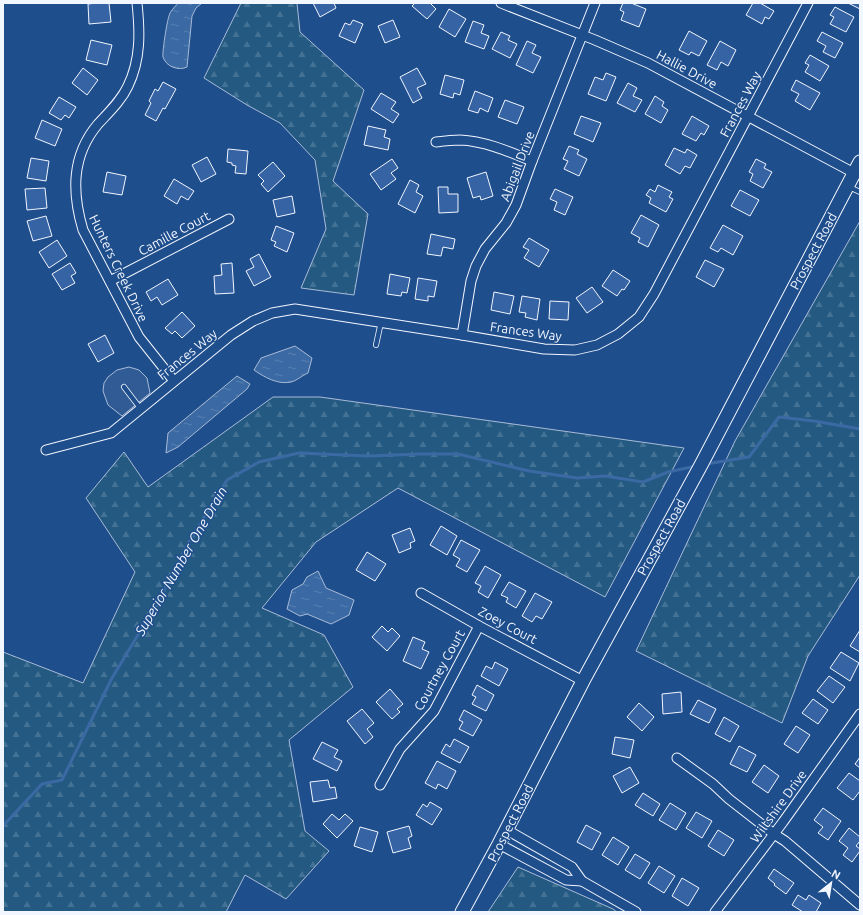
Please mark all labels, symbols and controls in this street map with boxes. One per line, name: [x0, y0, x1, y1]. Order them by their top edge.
street label: Hallie Drive: [654, 47, 720, 91]
street label: Frances Way: [717, 69, 763, 139]
street label: Abigail Drive: [497, 129, 537, 203]
street label: Camille Court: [136, 208, 212, 258]
street label: Prospect Road: [787, 210, 839, 292]
street label: Hunters Creek Drive: [87, 212, 151, 324]
street label: Frances Way: [489, 319, 563, 343]
street label: Frances Way: [155, 326, 219, 382]
water label: Superior Number One Drain: [131, 484, 230, 639]
street label: Prospect Road: [634, 497, 688, 577]
street label: Zoey Court: [476, 604, 540, 646]
street label: Courtney Court: [411, 627, 467, 713]
street label: Wiltshire Drive: [747, 767, 809, 845]
street label: Prospect Road: [485, 782, 535, 864]
north arrow: [811, 863, 851, 903]
text: N: [829, 867, 843, 882]

